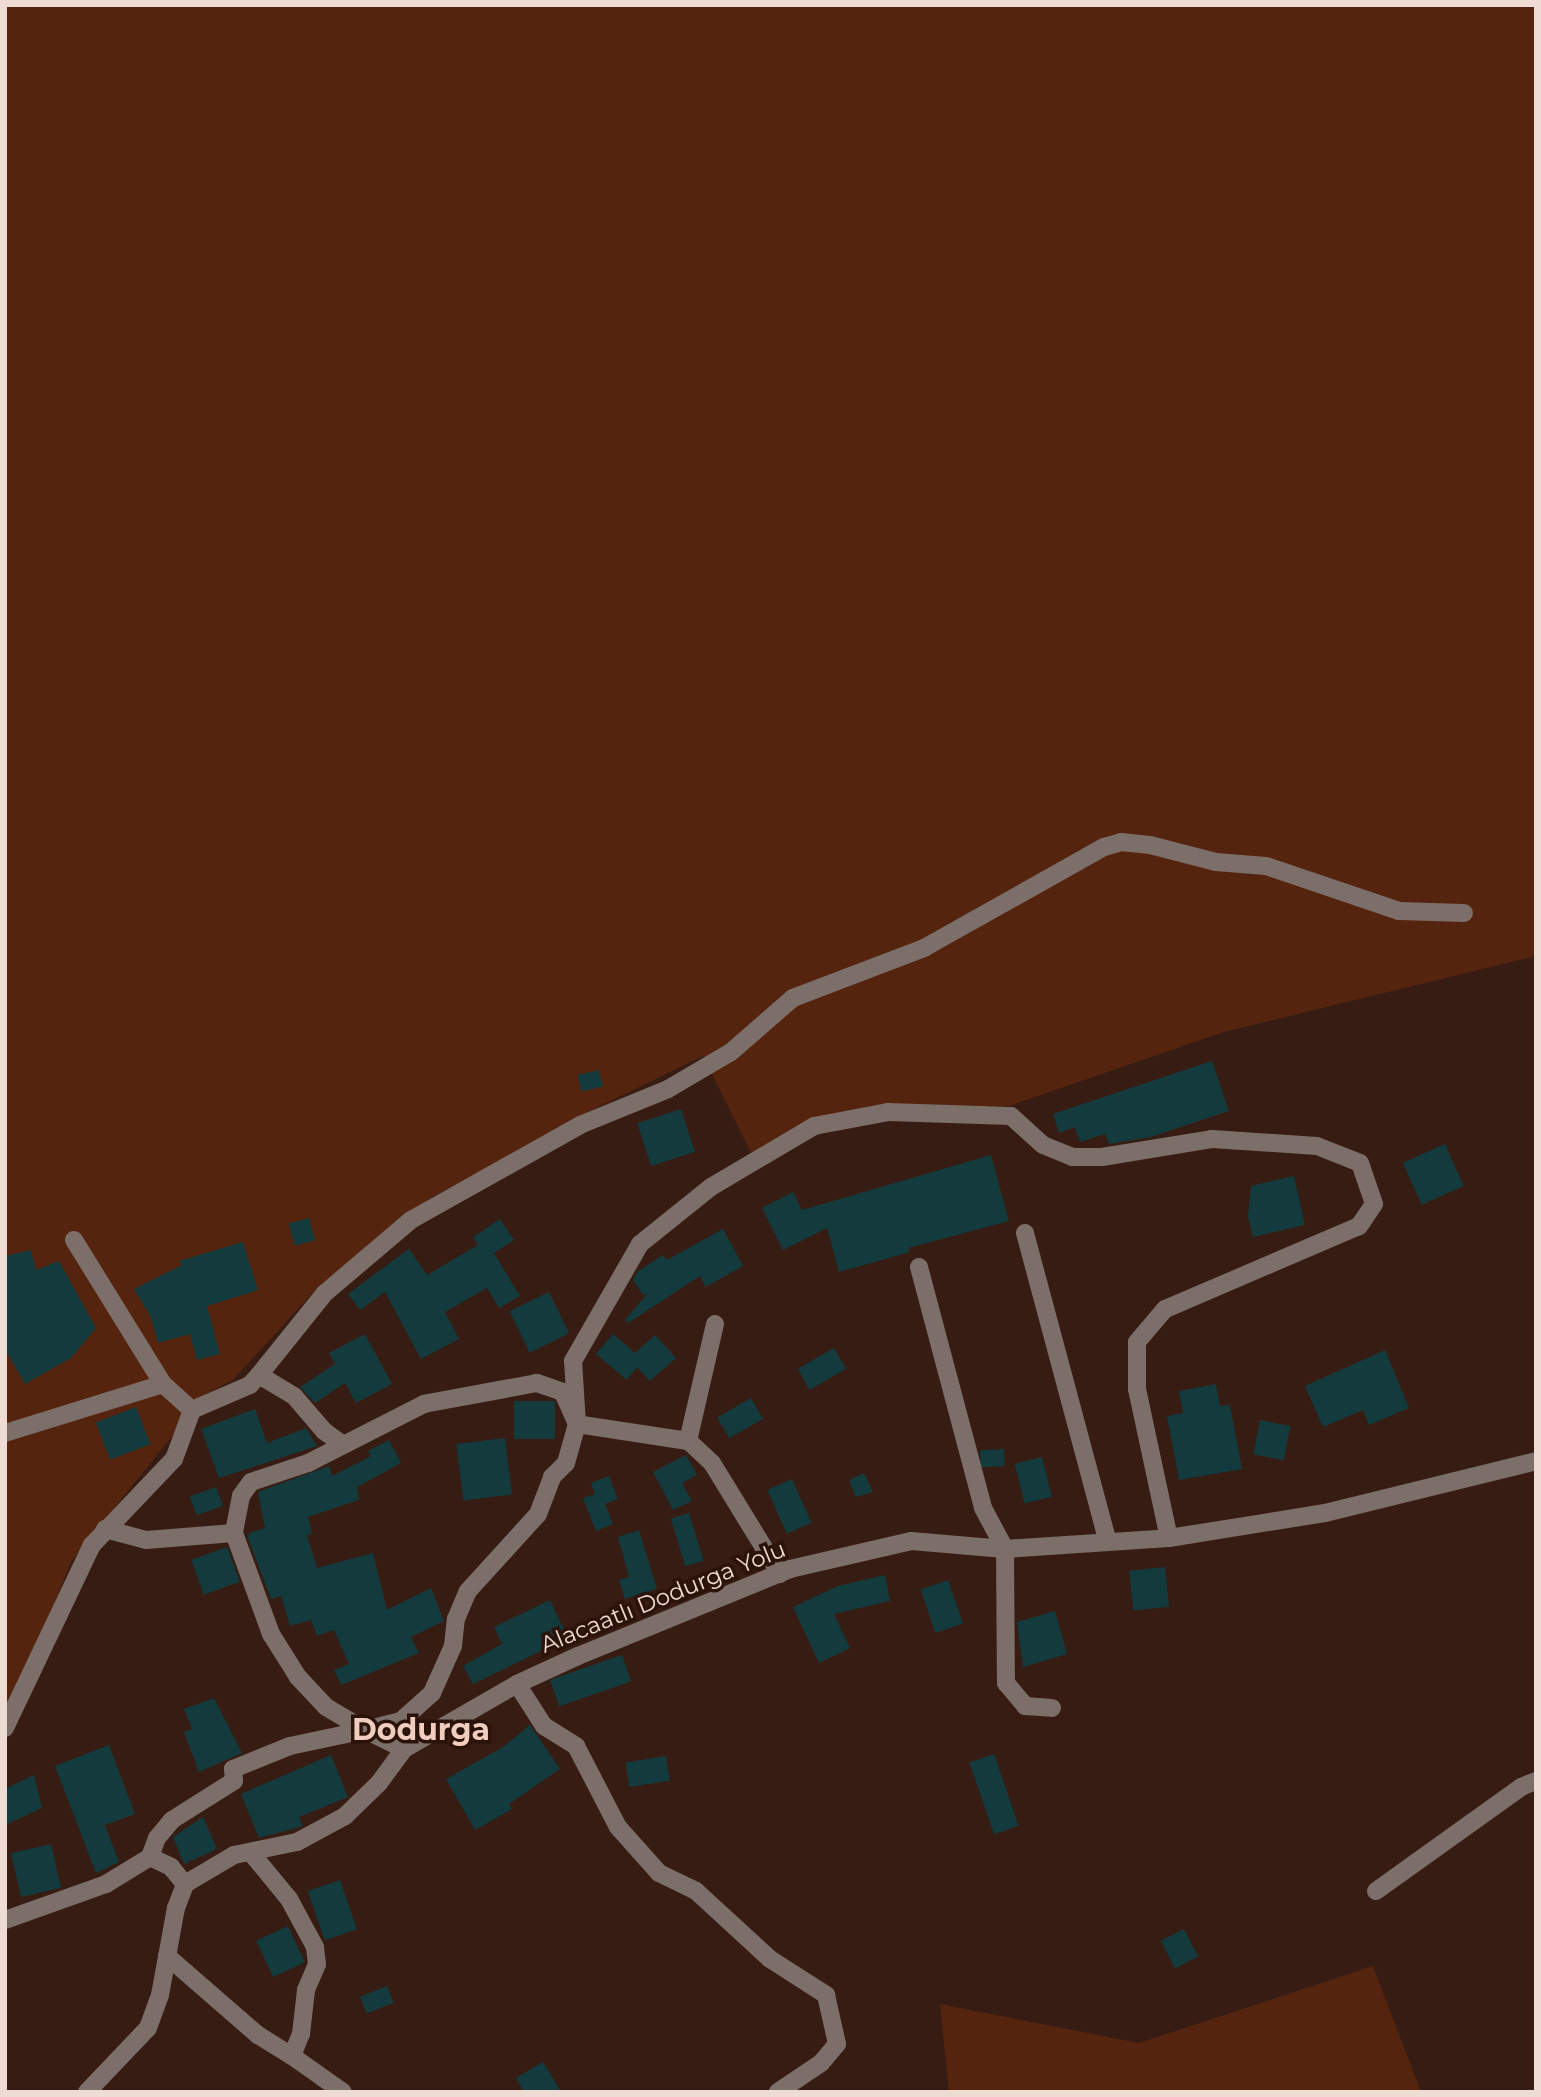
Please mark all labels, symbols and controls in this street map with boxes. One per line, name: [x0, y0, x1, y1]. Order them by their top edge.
street label: Alacaatlı Dodurga Yolu: [536, 1535, 790, 1659]
district label: Dodurga: [352, 1712, 490, 1748]

